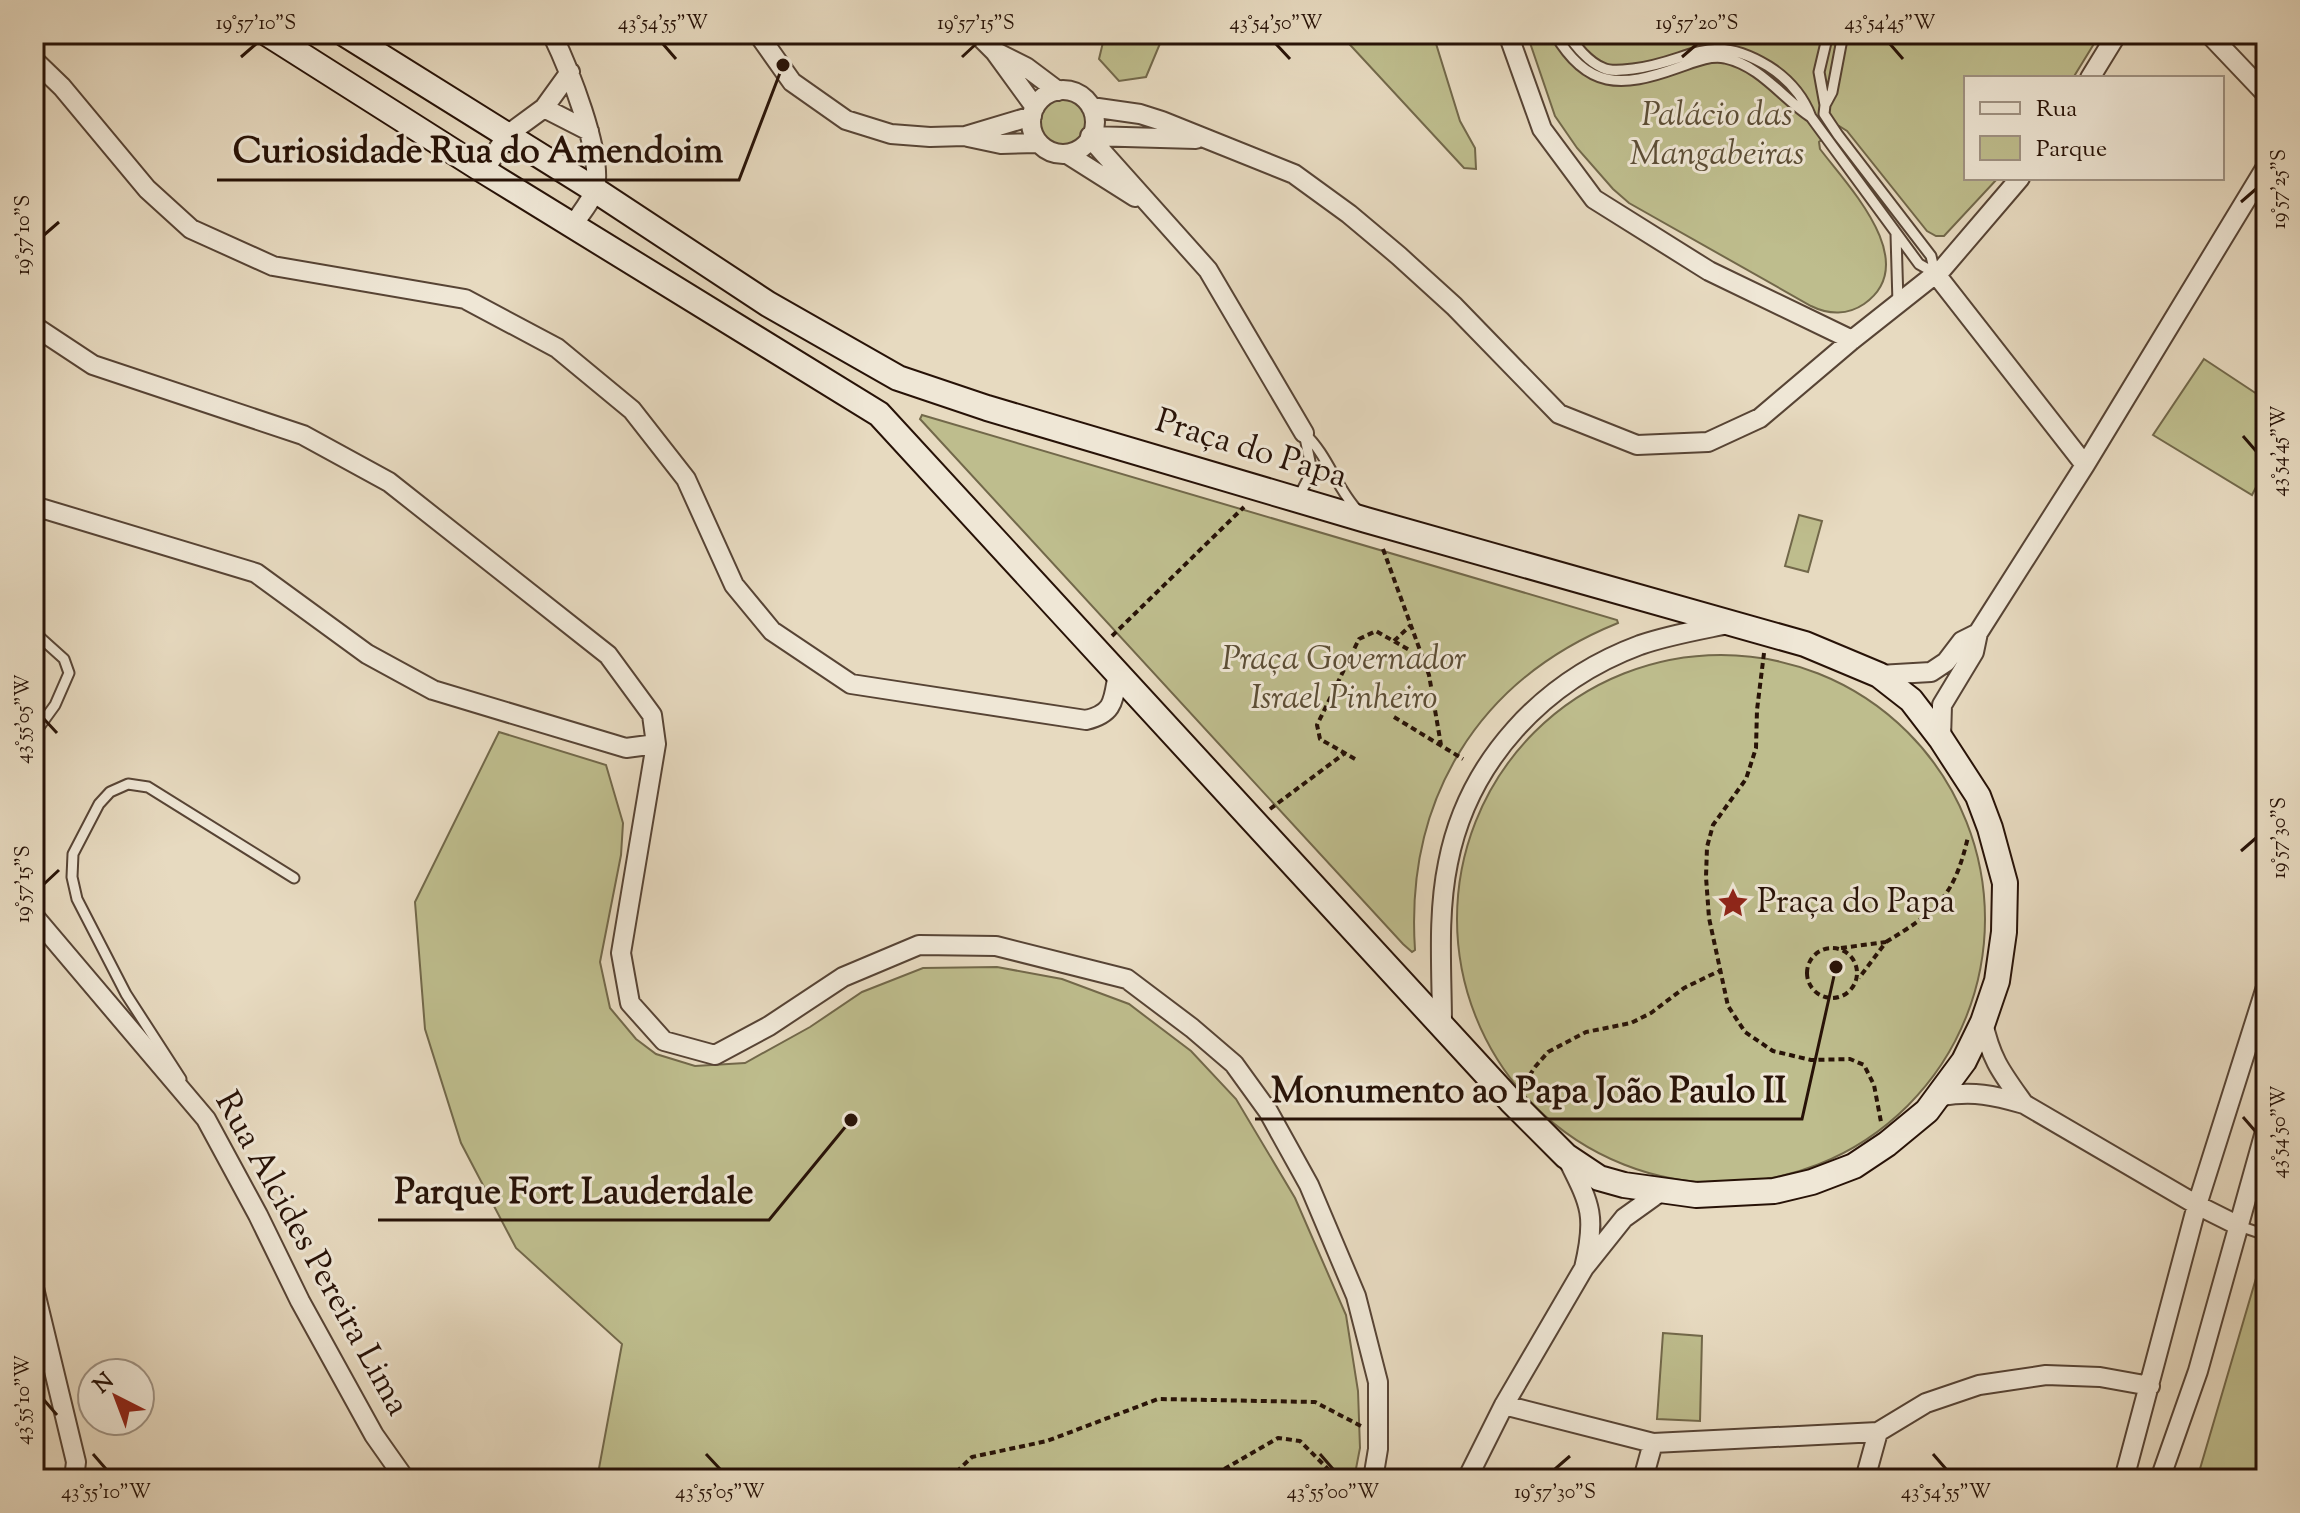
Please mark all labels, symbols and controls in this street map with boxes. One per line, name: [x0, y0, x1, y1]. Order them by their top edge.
text: 19°57'10"S: [216, 10, 296, 39]
text: 43°54'55"W: [618, 10, 708, 39]
text: 19°57'15"S: [937, 10, 1015, 39]
text: 43°54'50"W: [1230, 10, 1322, 39]
text: 19°57'20"S: [1656, 10, 1738, 39]
text: 43°54'45"W: [1845, 10, 1935, 39]
legend: [1964, 76, 2224, 180]
park label: Palácio das Mangabeiras: [1630, 92, 1804, 180]
text: Rua: [2036, 93, 2077, 127]
callout: Curiosidade Rua do Amendoim: [217, 120, 739, 180]
text: Curiosidade Rua do Amendoim: [233, 127, 724, 179]
text: Parque: [2036, 133, 2107, 167]
text: 19°57'25"S: [2266, 149, 2295, 229]
text: 19°57'10"S: [10, 195, 39, 275]
street label: Praça do Papa: [1149, 398, 1353, 502]
text: 43°54'45"W: [2266, 406, 2295, 496]
park label: Praça Governador Israel Pinheiro: [1222, 636, 1466, 724]
text: 43°55'05"W: [10, 674, 39, 764]
text: 19°57'30"S: [2266, 797, 2295, 879]
text: 19°57'15"S: [10, 845, 39, 923]
place label: Praça do Papa: [1757, 879, 1955, 928]
place icon: Praça do Papa: [1716, 886, 1750, 920]
callout: Monumento ao Papa João Paulo II: [1255, 1059, 1802, 1119]
text: Monumento ao Papa João Paulo II: [1271, 1067, 1787, 1119]
street label: Rua Alcides Pereira Lima: [201, 1083, 421, 1425]
text: 43°54'50"W: [2266, 1086, 2295, 1178]
callout: Parque Fort Lauderdale: [378, 1160, 769, 1220]
text: Parque Fort Lauderdale: [394, 1168, 754, 1220]
text: 43°55'10"W: [10, 1355, 39, 1445]
north arrow: [76, 1357, 156, 1437]
text: N: [87, 1366, 122, 1402]
text: 43°55'10"W: [61, 1479, 151, 1508]
text: 43°55'05"W: [675, 1479, 765, 1508]
text: 43°55'00"W: [1287, 1479, 1379, 1508]
text: 19°57'30"S: [1514, 1479, 1596, 1508]
text: 43°54'55"W: [1901, 1479, 1991, 1508]

